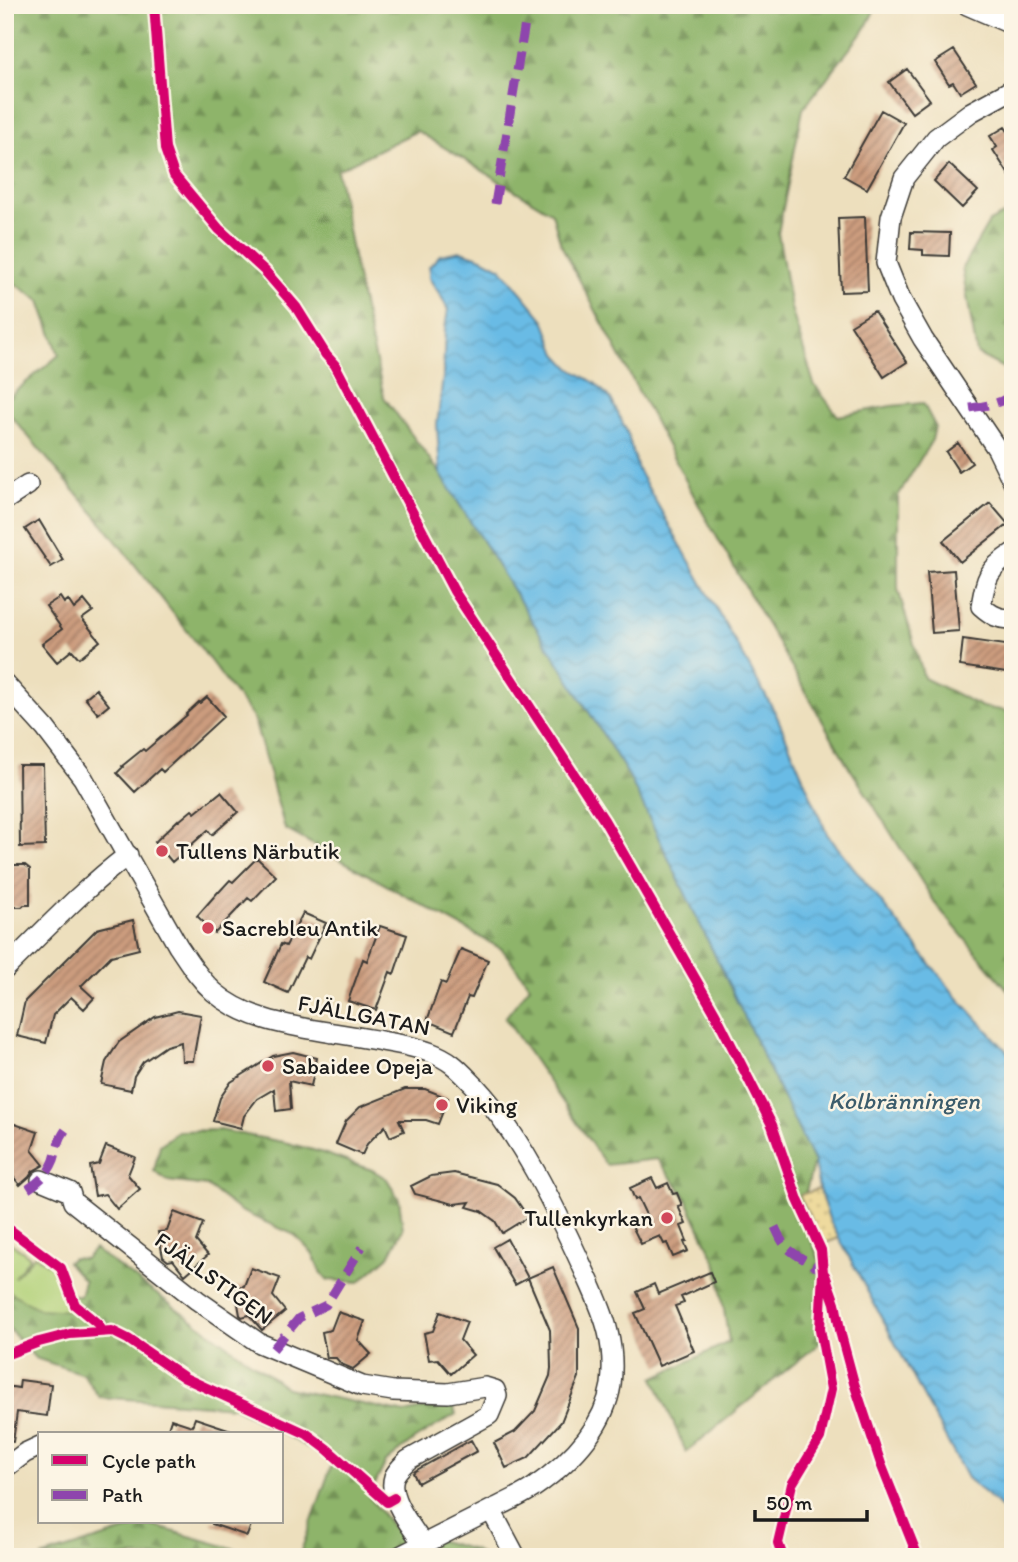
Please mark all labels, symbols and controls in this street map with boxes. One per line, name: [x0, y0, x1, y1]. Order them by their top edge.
place label: Tullens Närbutik: [176, 837, 340, 865]
marker: Tullens Närbutik: [154, 843, 170, 859]
place label: Sacrebleu Antik: [222, 914, 378, 942]
marker: Sacrebleu Antik: [200, 920, 216, 936]
street label: FJÄLLGATAN: [296, 988, 432, 1042]
place label: Sabaidee Opeja: [282, 1052, 433, 1080]
marker: Sabaidee Opeja: [260, 1058, 276, 1074]
water label: Kolbränningen: [828, 1086, 980, 1115]
place label: Viking: [456, 1091, 517, 1119]
marker: Viking: [434, 1097, 450, 1113]
place label: Tullenkyrkan: [524, 1204, 653, 1232]
marker: Tullenkyrkan: [659, 1210, 675, 1226]
street label: FJÄLLSTIGEN: [150, 1226, 278, 1330]
legend: [38, 1432, 284, 1524]
text: Cycle path: [102, 1448, 196, 1473]
scale bar: [755, 1478, 867, 1522]
text: Path: [102, 1482, 143, 1507]
text: 50 m: [766, 1490, 813, 1515]

